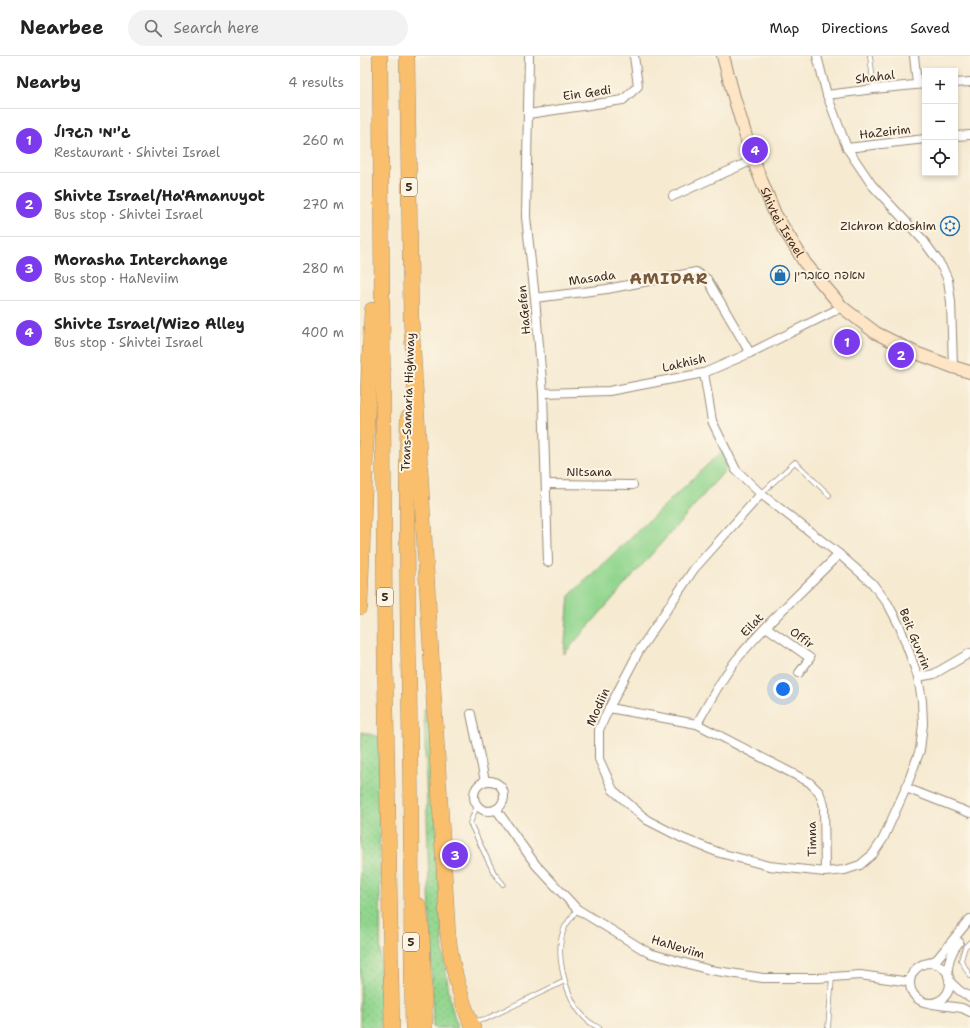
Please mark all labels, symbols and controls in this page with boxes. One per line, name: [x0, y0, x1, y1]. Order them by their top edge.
search box: [128, 10, 408, 46]
text: Nearbee: [20, 15, 104, 40]
icon: search: [142, 17, 164, 39]
text: Search here: [174, 18, 259, 38]
text: Map: [770, 19, 800, 37]
text: Directions: [822, 19, 888, 37]
text: Saved: [910, 19, 950, 37]
street label: Shahal: [854, 67, 896, 87]
map controls: [922, 68, 958, 176]
button: +: [922, 68, 958, 104]
text: Nearby: [16, 71, 81, 93]
text: 4 results: [288, 74, 344, 91]
street label: Ein Gedi: [562, 82, 612, 104]
button: −: [922, 104, 958, 140]
street label: HaZeirim: [858, 121, 912, 143]
text: ג'ימי הגדול: [54, 122, 131, 142]
text: 1: [26, 132, 32, 149]
text: 260 m: [302, 132, 344, 149]
pin: 4: [742, 135, 768, 165]
button: locate: [922, 140, 958, 176]
text: Restaurant · Shivtei Israel: [54, 144, 220, 161]
road number: 5: [401, 178, 417, 196]
street label: Shivtei Israel: [757, 185, 808, 260]
text: Shivte Israel/Ha'Amanuyot: [54, 186, 265, 206]
text: 2: [24, 196, 34, 213]
text: 270 m: [302, 196, 344, 213]
text: Bus stop · Shivtei Israel: [54, 206, 203, 223]
synagogue icon: Zichron Kdoshim: [939, 215, 961, 237]
place label: Zichron Kdoshim: [840, 218, 936, 234]
text: Morasha Interchange: [54, 250, 228, 270]
text: 3: [24, 260, 34, 277]
text: 280 m: [302, 260, 344, 277]
shop icon: מאפה סאברין: [769, 264, 791, 286]
street label: Masada: [568, 267, 617, 289]
place label: מאפה סאברין: [794, 267, 865, 283]
district label: AMIDAR: [630, 268, 708, 289]
text: Bus stop · HaNeviim: [54, 270, 179, 287]
street label: HaGefen: [514, 285, 534, 335]
text: Shivte Israel/Wizo Alley: [54, 314, 245, 334]
text: 4: [24, 324, 34, 341]
text: 400 m: [301, 324, 344, 341]
pin: 1: [834, 327, 860, 357]
street label: Trans-Samaria Highway: [398, 332, 418, 472]
text: Bus stop · Shivtei Israel: [54, 334, 203, 351]
pin: 2: [888, 340, 914, 370]
street label: Lakhish: [661, 350, 707, 376]
street label: Nitsana: [566, 464, 612, 480]
road number: 5: [377, 588, 393, 606]
street label: Beit Guvrin: [895, 606, 935, 672]
street label: Eilat: [737, 610, 767, 640]
street label: Offir: [786, 624, 818, 653]
your location: [773, 679, 793, 699]
street label: Modiin: [583, 685, 613, 729]
street label: Timna: [804, 821, 820, 857]
pin: 3: [442, 840, 468, 870]
street label: HaNeviim: [649, 931, 707, 963]
road number: 5: [403, 933, 419, 951]

